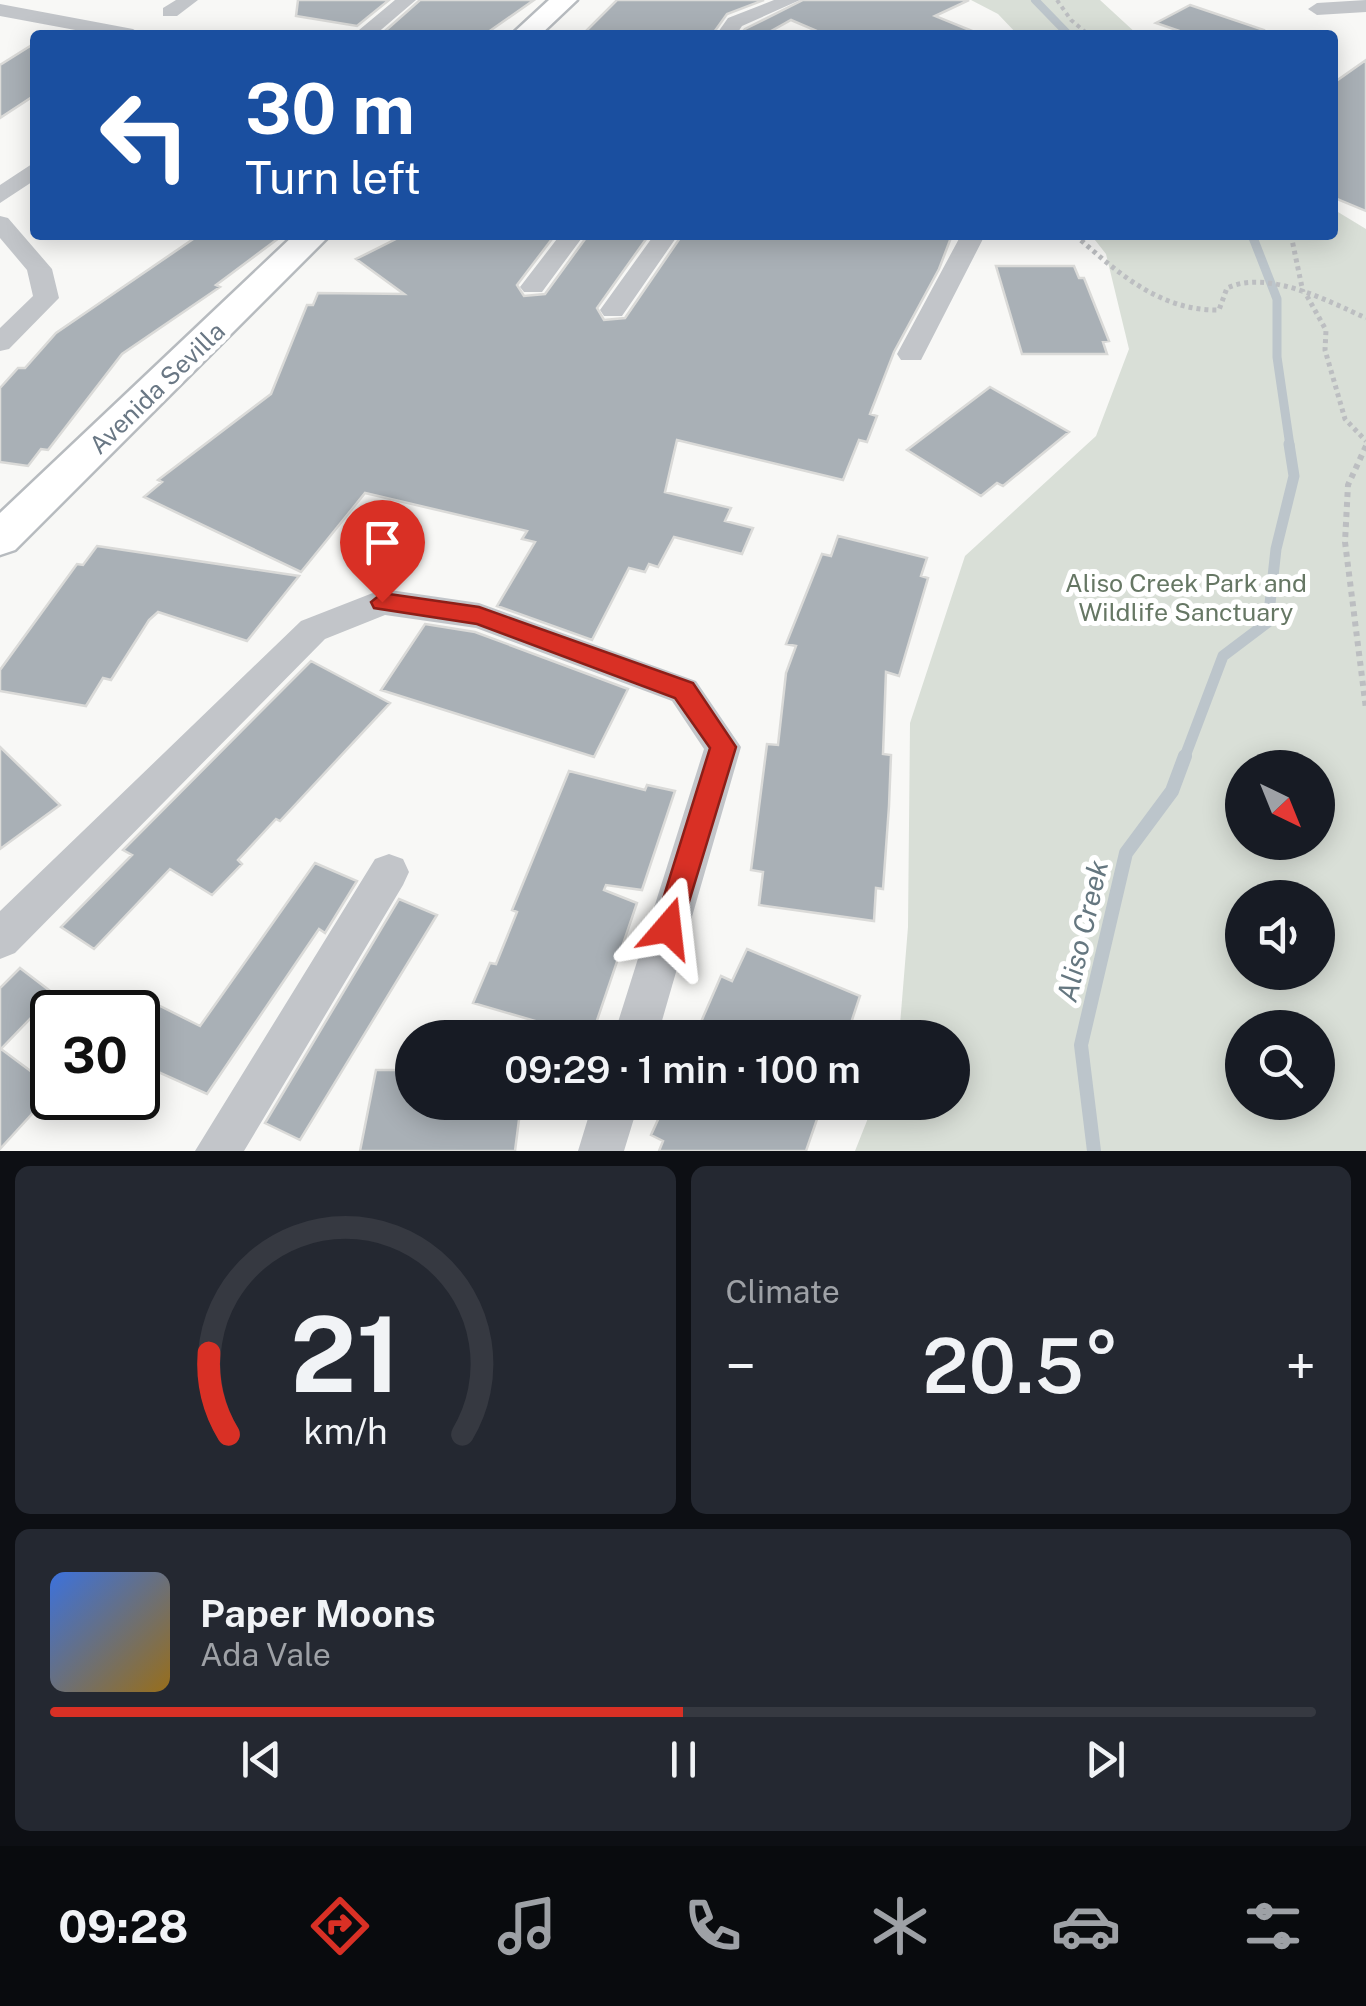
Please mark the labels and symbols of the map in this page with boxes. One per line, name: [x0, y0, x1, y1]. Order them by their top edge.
street label: Avenida Sevilla: [83, 316, 231, 460]
pin: [340, 500, 425, 603]
park label: Aliso Creek Park and Wildlife Sanctuary: [1065, 568, 1307, 627]
north arrow: [1225, 750, 1335, 860]
water label: Aliso Creek: [1050, 857, 1114, 1005]
position arrow: [616, 876, 720, 980]
speed limit sign: 30: [30, 990, 160, 1120]

